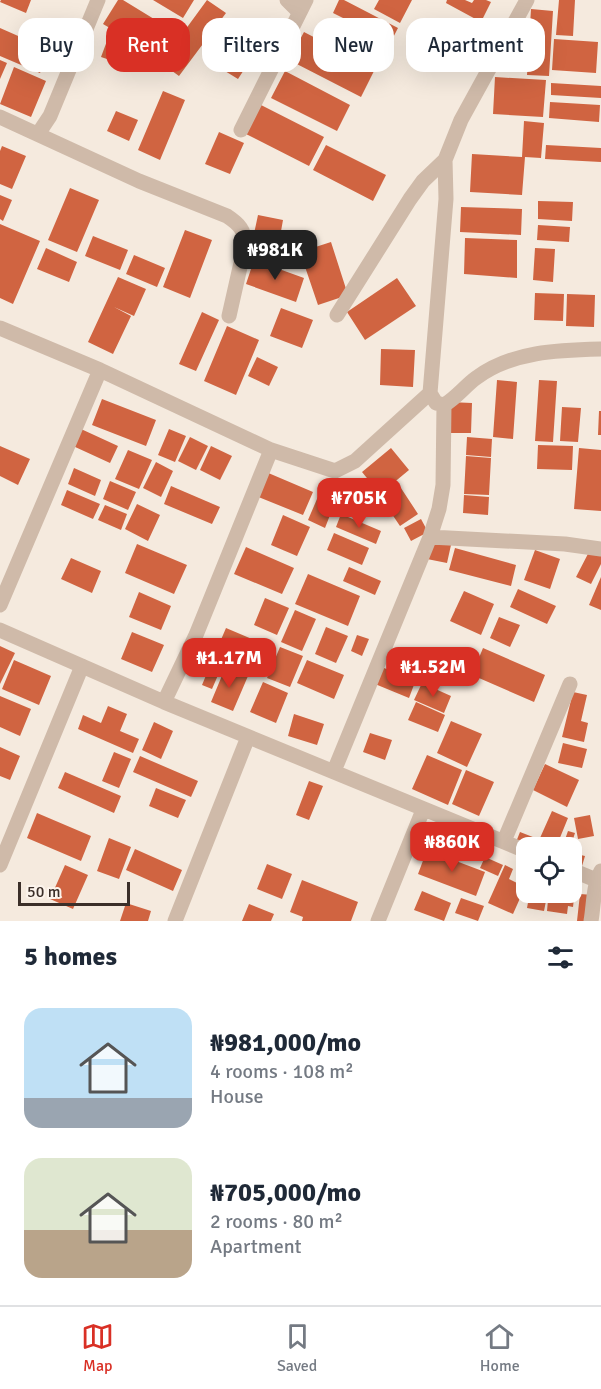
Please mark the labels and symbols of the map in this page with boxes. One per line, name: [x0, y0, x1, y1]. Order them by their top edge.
pin: ₦981K: [233, 230, 317, 281]
pin: ₦705K: [317, 478, 401, 529]
pin: ₦1.17M: [180, 638, 278, 689]
pin: ₦1.52M: [384, 647, 482, 698]
pin: ₦860K: [410, 822, 494, 873]
scale bar: [18, 879, 130, 906]

